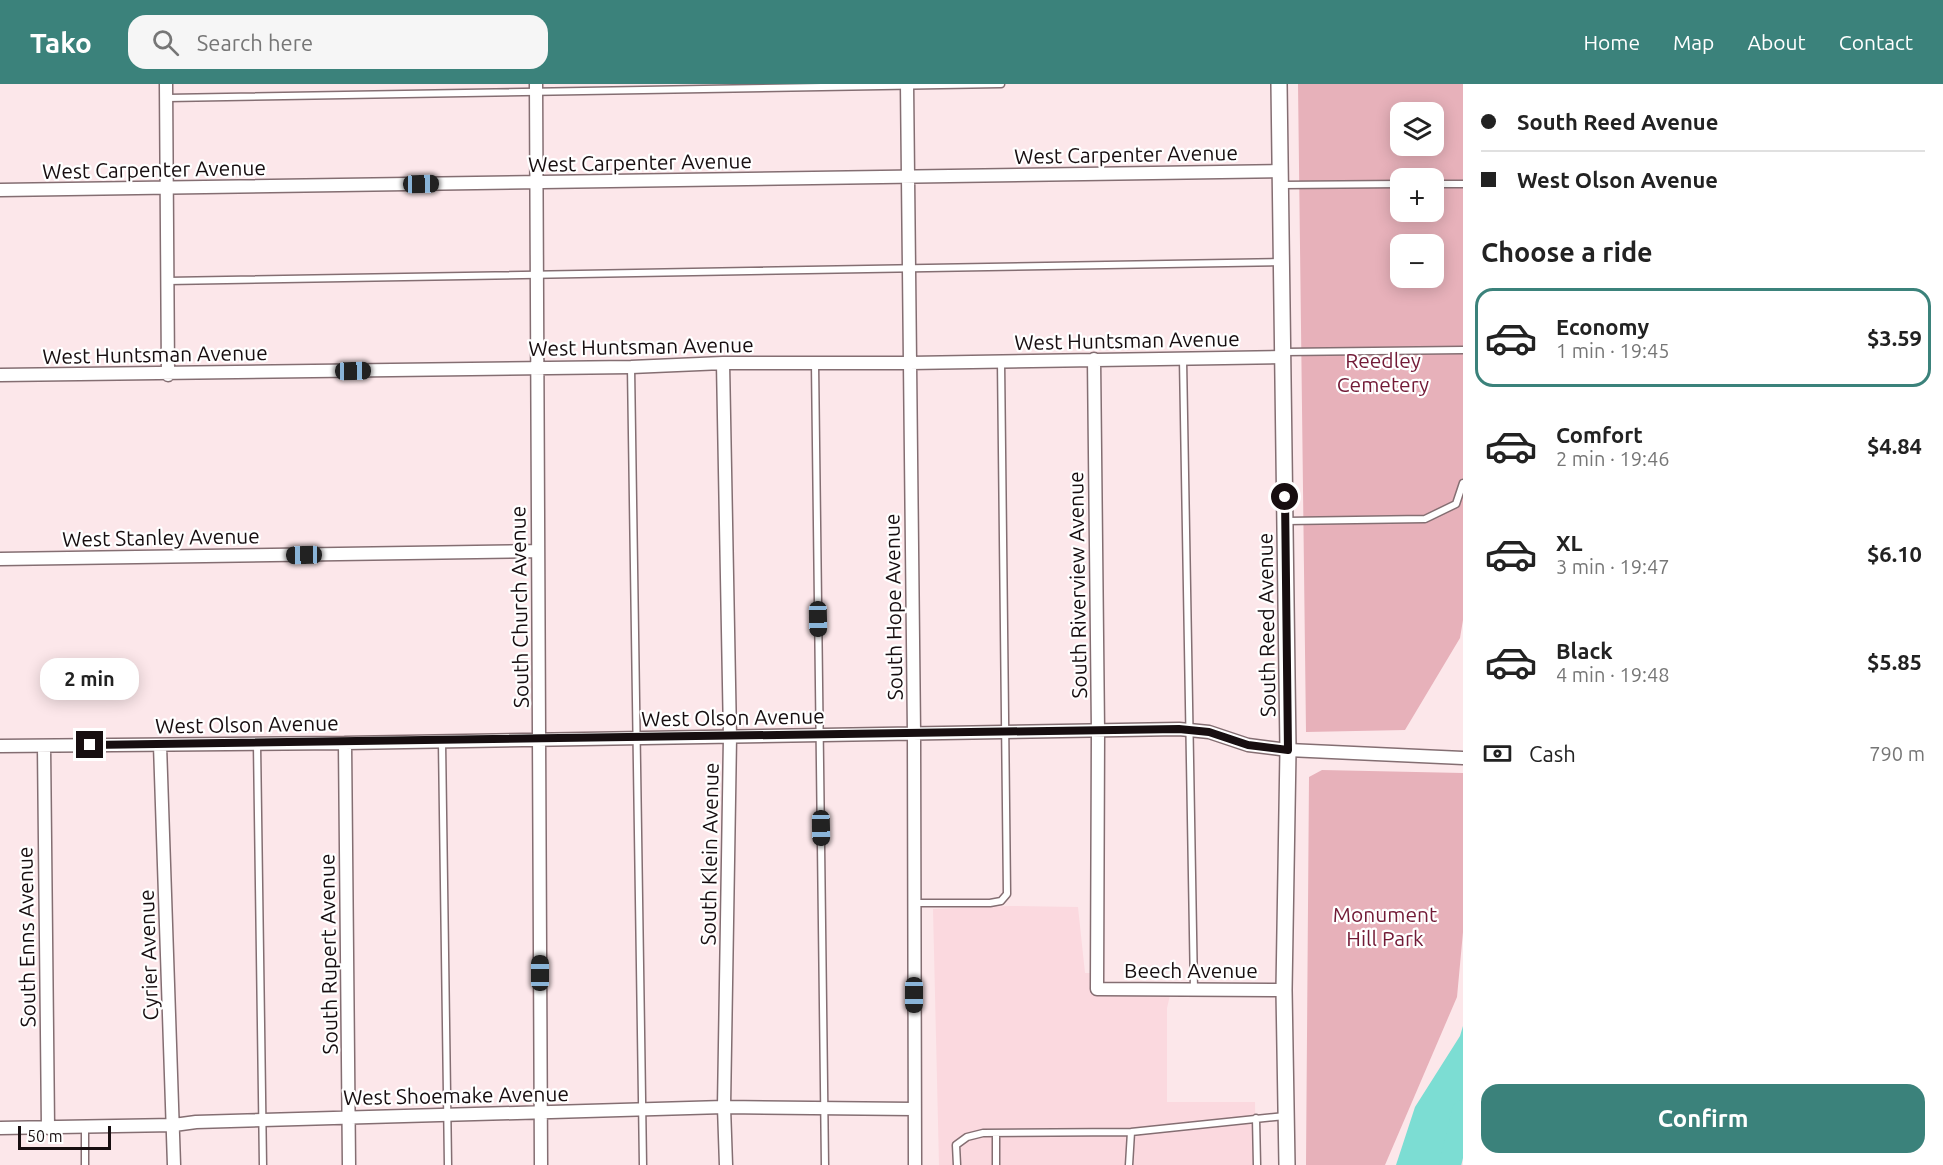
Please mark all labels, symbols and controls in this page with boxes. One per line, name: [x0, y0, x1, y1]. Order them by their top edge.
search box: [128, 15, 548, 69]
icon: search: [149, 26, 182, 59]
text: Tako: [30, 27, 92, 58]
text: Search here: [197, 30, 313, 55]
text: Home: [1583, 30, 1640, 54]
text: Map: [1673, 30, 1714, 54]
text: About: [1747, 30, 1806, 54]
text: Contact: [1839, 30, 1913, 54]
map controls: [1390, 102, 1444, 288]
button: layers: [1390, 102, 1444, 156]
text: South Reed Avenue: [1517, 109, 1718, 134]
street label: West Carpenter Avenue: [1014, 140, 1238, 168]
street label: West Carpenter Avenue: [528, 148, 752, 176]
street label: West Carpenter Avenue: [42, 155, 266, 183]
text: West Olson Avenue: [1517, 167, 1718, 192]
button: +: [1390, 168, 1444, 222]
car: [403, 175, 439, 193]
button: −: [1390, 234, 1444, 288]
text: Choose a ride: [1481, 237, 1653, 267]
icon: car: [1484, 311, 1538, 365]
text: Economy: [1556, 314, 1649, 339]
text: $3.59: [1867, 325, 1922, 350]
street label: West Huntsman Avenue: [1014, 326, 1240, 354]
street label: West Huntsman Avenue: [528, 332, 754, 360]
text: 1 min · 19:45: [1556, 339, 1670, 362]
street label: West Huntsman Avenue: [42, 340, 268, 368]
park label: Reedley Cemetery: [1337, 348, 1429, 396]
car: [335, 362, 371, 380]
icon: car: [1484, 419, 1538, 473]
text: Comfort: [1556, 422, 1643, 447]
text: $4.84: [1867, 433, 1922, 458]
text: 2 min · 19:46: [1556, 447, 1670, 470]
street label: South Riverview Avenue: [1063, 471, 1091, 699]
route start: [1271, 483, 1298, 510]
street label: South Church Avenue: [505, 506, 533, 708]
street label: South Hope Avenue: [879, 513, 907, 701]
street label: West Stanley Avenue: [62, 523, 260, 551]
icon: car: [1484, 527, 1538, 581]
text: XL: [1556, 530, 1583, 555]
street label: South Reed Avenue: [1252, 533, 1280, 717]
text: $6.10: [1867, 541, 1922, 566]
car: [286, 546, 322, 564]
text: 3 min · 19:47: [1556, 555, 1670, 578]
car: [809, 601, 827, 637]
icon: car: [1484, 635, 1538, 689]
text: Black: [1556, 638, 1613, 663]
text: $5.85: [1867, 649, 1922, 674]
callout: 2 min: [40, 658, 140, 700]
text: 4 min · 19:48: [1556, 663, 1670, 686]
text: 2 min: [64, 667, 115, 690]
street label: West Olson Avenue: [641, 703, 825, 731]
street label: West Olson Avenue: [155, 710, 339, 738]
route end: [76, 731, 103, 758]
icon: cash: [1481, 737, 1514, 770]
text: Cash: [1529, 741, 1576, 766]
text: 790 m: [1869, 742, 1925, 765]
street label: South Klein Avenue: [695, 762, 723, 946]
car: [812, 810, 830, 846]
street label: South Enns Avenue: [12, 846, 40, 1028]
street label: South Rupert Avenue: [314, 853, 342, 1055]
street label: Cyrier Avenue: [134, 889, 162, 1021]
park label: Monument Hill Park: [1333, 902, 1437, 950]
car: [531, 955, 549, 991]
street label: Beech Avenue: [1124, 958, 1258, 982]
car: [905, 977, 923, 1013]
street label: West Shoemake Avenue: [343, 1081, 569, 1109]
button: Confirm: [1481, 1084, 1925, 1153]
scale bar: [18, 1123, 111, 1150]
text: 50 m: [27, 1127, 63, 1145]

